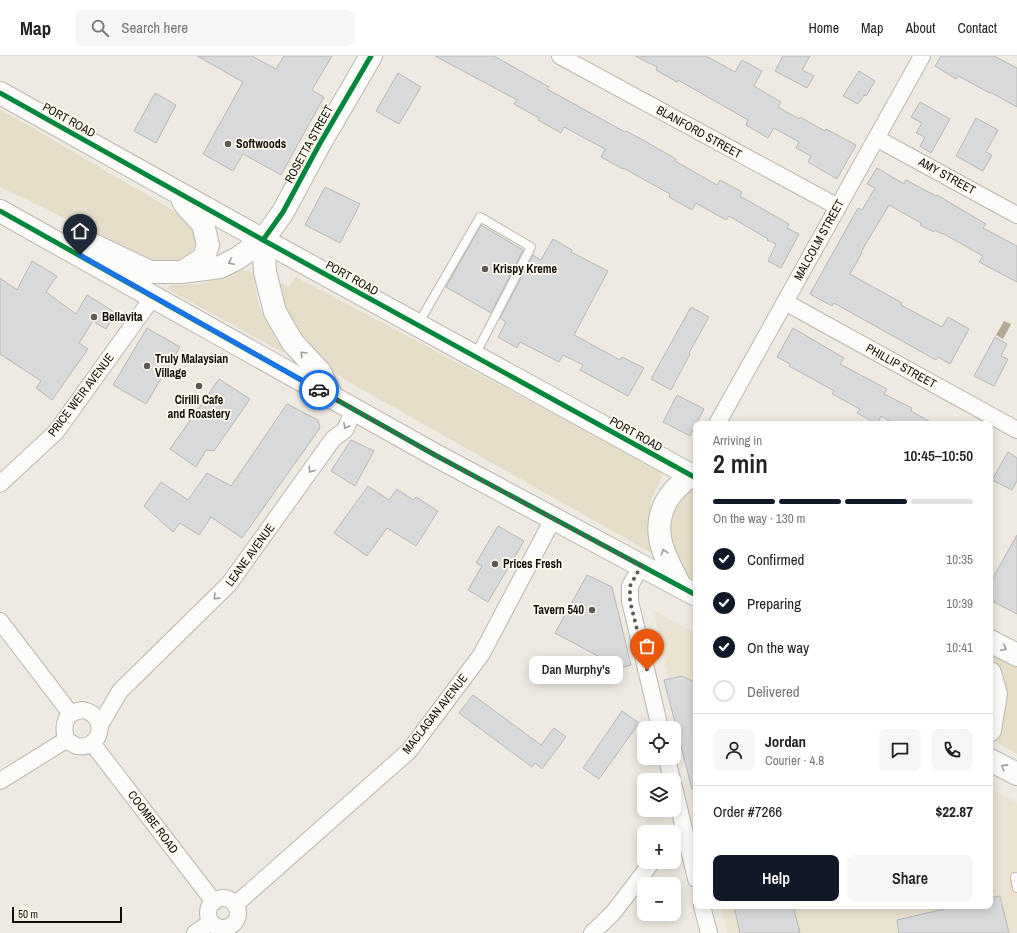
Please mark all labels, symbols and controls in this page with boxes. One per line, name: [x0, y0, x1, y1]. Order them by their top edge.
search box: [75, 10, 355, 46]
text: Map: [20, 15, 51, 41]
icon: search: [89, 17, 111, 39]
text: Search here: [121, 17, 188, 38]
text: Home: [808, 19, 839, 37]
text: Map: [861, 19, 883, 37]
text: About: [905, 19, 935, 37]
text: Contact: [957, 19, 997, 37]
street label: PORT ROAD: [40, 99, 98, 141]
street label: ROSETTA STREET: [281, 102, 337, 186]
street label: BLANFORD STREET: [654, 102, 744, 162]
place label: Softwoods: [236, 136, 287, 152]
marker: Softwoods: [223, 139, 233, 149]
street label: AMY STREET: [915, 153, 978, 198]
street label: MALCOLM STREET: [790, 197, 848, 283]
pin: [63, 214, 97, 255]
icon: home: [69, 220, 91, 242]
one-way arrow: [228, 257, 235, 265]
street label: PORT ROAD: [323, 257, 381, 299]
place label: Krispy Kreme: [493, 261, 558, 277]
marker: Krispy Kreme: [480, 264, 490, 274]
place label: Bellavita: [102, 309, 143, 325]
marker: Bellavita: [89, 312, 99, 322]
street label: PHILLIP STREET: [863, 340, 939, 392]
street label: PRICE WEIR AVENUE: [44, 350, 118, 440]
place label: Truly Malaysian Village: [155, 351, 228, 381]
one-way arrow: [300, 351, 308, 359]
marker: Truly Malaysian Village: [142, 361, 152, 371]
courier: [299, 370, 339, 410]
icon: car: [308, 379, 330, 401]
marker: Cirilli Cafe and Roastery: [194, 381, 204, 391]
place label: Cirilli Cafe and Roastery: [168, 392, 231, 422]
street label: PORT ROAD: [607, 413, 665, 455]
one-way arrow: [343, 422, 350, 429]
text: Arriving in: [713, 432, 762, 449]
text: 10:45–10:50: [904, 445, 973, 466]
text: 2 min: [713, 446, 768, 481]
one-way arrow: [309, 466, 316, 473]
text: On the way · 130 m: [713, 510, 805, 527]
street label: LEANE AVENUE: [222, 520, 278, 590]
one-way arrow: [660, 548, 668, 555]
icon: check: [713, 548, 735, 570]
text: Confirmed: [747, 549, 804, 570]
text: 10:35: [946, 551, 973, 568]
place label: Prices Fresh: [503, 556, 562, 572]
marker: Prices Fresh: [490, 559, 500, 569]
one-way arrow: [213, 592, 221, 600]
icon: check: [713, 592, 735, 614]
text: Preparing: [747, 593, 801, 614]
text: 10:39: [946, 595, 973, 612]
place label: Tavern 540: [533, 602, 585, 618]
marker: Tavern 540: [587, 605, 597, 615]
pin: [630, 629, 664, 670]
icon: bag: [636, 635, 658, 657]
icon: check: [713, 636, 735, 658]
text: On the way: [747, 637, 809, 658]
text: 10:41: [946, 639, 973, 656]
one-way arrow: [999, 643, 1007, 651]
callout: Dan Murphy's: [529, 656, 623, 684]
text: Dan Murphy's: [542, 661, 610, 678]
street label: MACLAGAN AVENUE: [399, 671, 471, 757]
text: Delivered: [747, 681, 800, 702]
map controls: [637, 721, 681, 921]
button: locate: [637, 721, 681, 765]
button: person: [713, 729, 755, 771]
button: chat: [879, 729, 921, 771]
button: phone: [931, 729, 973, 771]
text: Jordan: [765, 731, 806, 752]
text: Courier · 4.8: [765, 752, 824, 769]
one-way arrow: [1000, 764, 1008, 772]
button: layers: [637, 773, 681, 817]
street label: COOMBE ROAD: [124, 787, 182, 857]
text: Order #7266: [713, 801, 782, 822]
text: $22.87: [935, 801, 973, 822]
button: +: [637, 825, 681, 869]
button: Help: [713, 855, 839, 901]
button: Share: [847, 855, 973, 901]
button: −: [637, 877, 681, 921]
scale bar: [12, 905, 122, 924]
text: 50 m: [18, 907, 38, 921]

